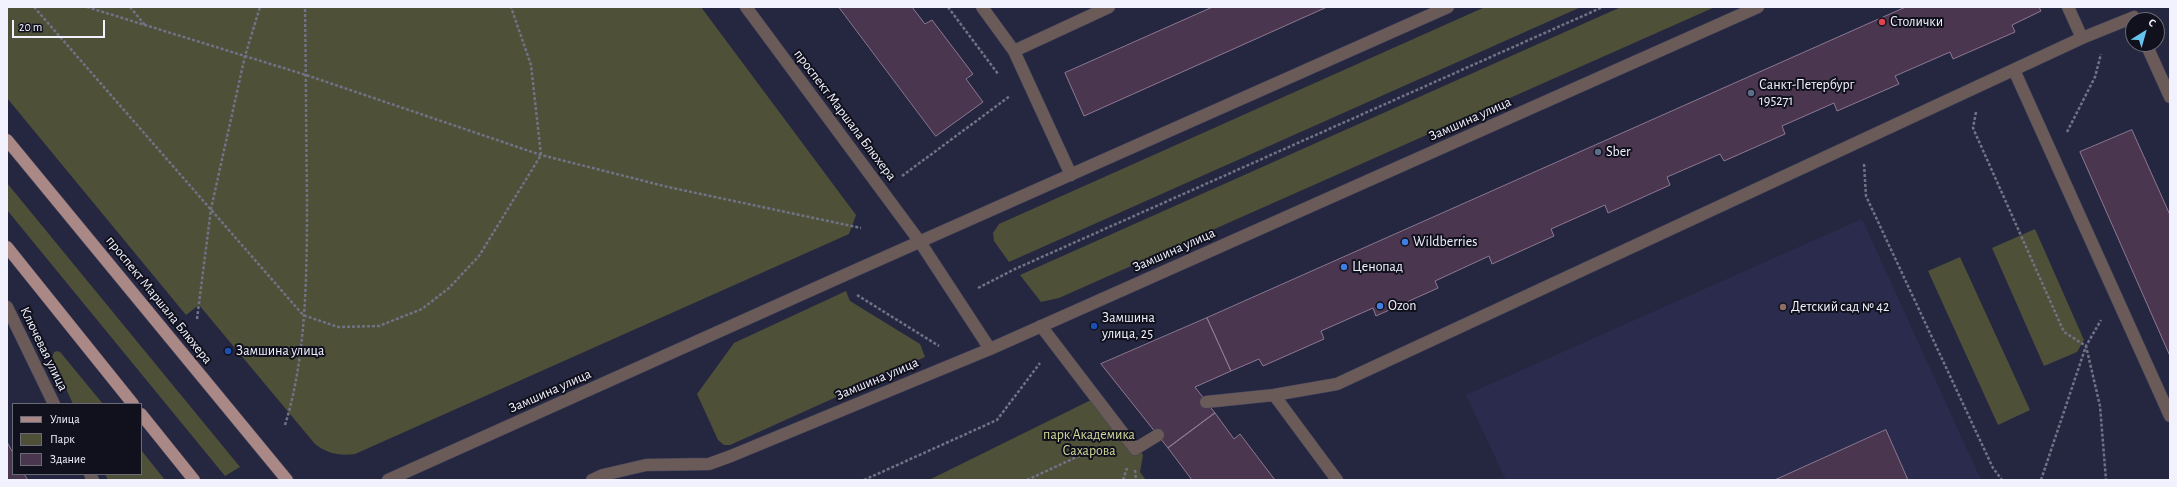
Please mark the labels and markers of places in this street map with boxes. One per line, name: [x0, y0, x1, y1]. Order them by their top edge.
place label: Столички: [1890, 14, 1943, 30]
marker: Столички: [1877, 17, 1887, 27]
place label: Санкт-Петербург 195271: [1759, 77, 1854, 110]
marker: Санкт-Петербург 195271: [1746, 88, 1756, 98]
place label: Sber: [1606, 144, 1631, 160]
marker: Sber: [1593, 147, 1603, 157]
place label: Wildberries: [1413, 234, 1477, 250]
marker: Wildberries: [1400, 237, 1410, 247]
place label: Ценопад: [1352, 259, 1403, 275]
marker: Ценопад: [1339, 262, 1349, 272]
place label: Ozon: [1388, 298, 1416, 314]
place label: Детский сад № 42: [1791, 299, 1889, 315]
marker: Ozon: [1375, 301, 1385, 311]
marker: Детский сад № 42: [1778, 302, 1788, 312]
place label: Замшина улица, 25: [1102, 310, 1155, 342]
marker: Замшина улица, 25: [1089, 321, 1099, 331]
place label: Замшина улица: [236, 343, 325, 359]
marker: Замшина улица: [223, 346, 233, 356]

